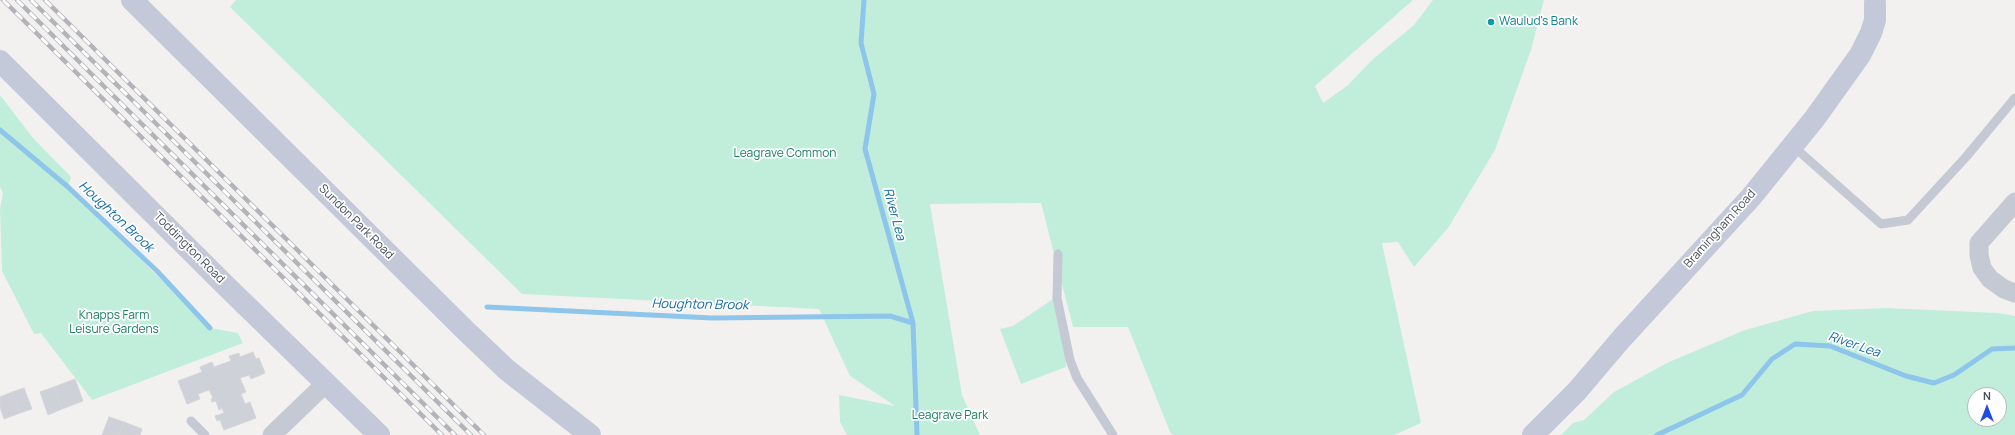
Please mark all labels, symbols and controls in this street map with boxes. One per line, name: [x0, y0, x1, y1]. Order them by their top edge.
place label: Waulud's Bank: [1499, 15, 1578, 29]
marker: Waulud's Bank: [1486, 17, 1496, 27]
park label: Leagrave Common: [734, 147, 836, 161]
water label: Houghton Brook: [75, 178, 157, 256]
street label: Sundon Park Road: [316, 182, 396, 262]
water label: River Lea: [880, 186, 908, 242]
street label: Bramingham Road: [1681, 187, 1759, 271]
street label: Toddington Road: [151, 210, 227, 286]
water label: Houghton Brook: [651, 296, 749, 314]
park label: Knapps Farm Leisure Gardens: [69, 309, 159, 337]
water label: River Lea: [1826, 329, 1882, 361]
north arrow: [1967, 387, 2007, 427]
text: N: [1983, 388, 1991, 403]
park label: Leagrave Park: [912, 409, 988, 423]

